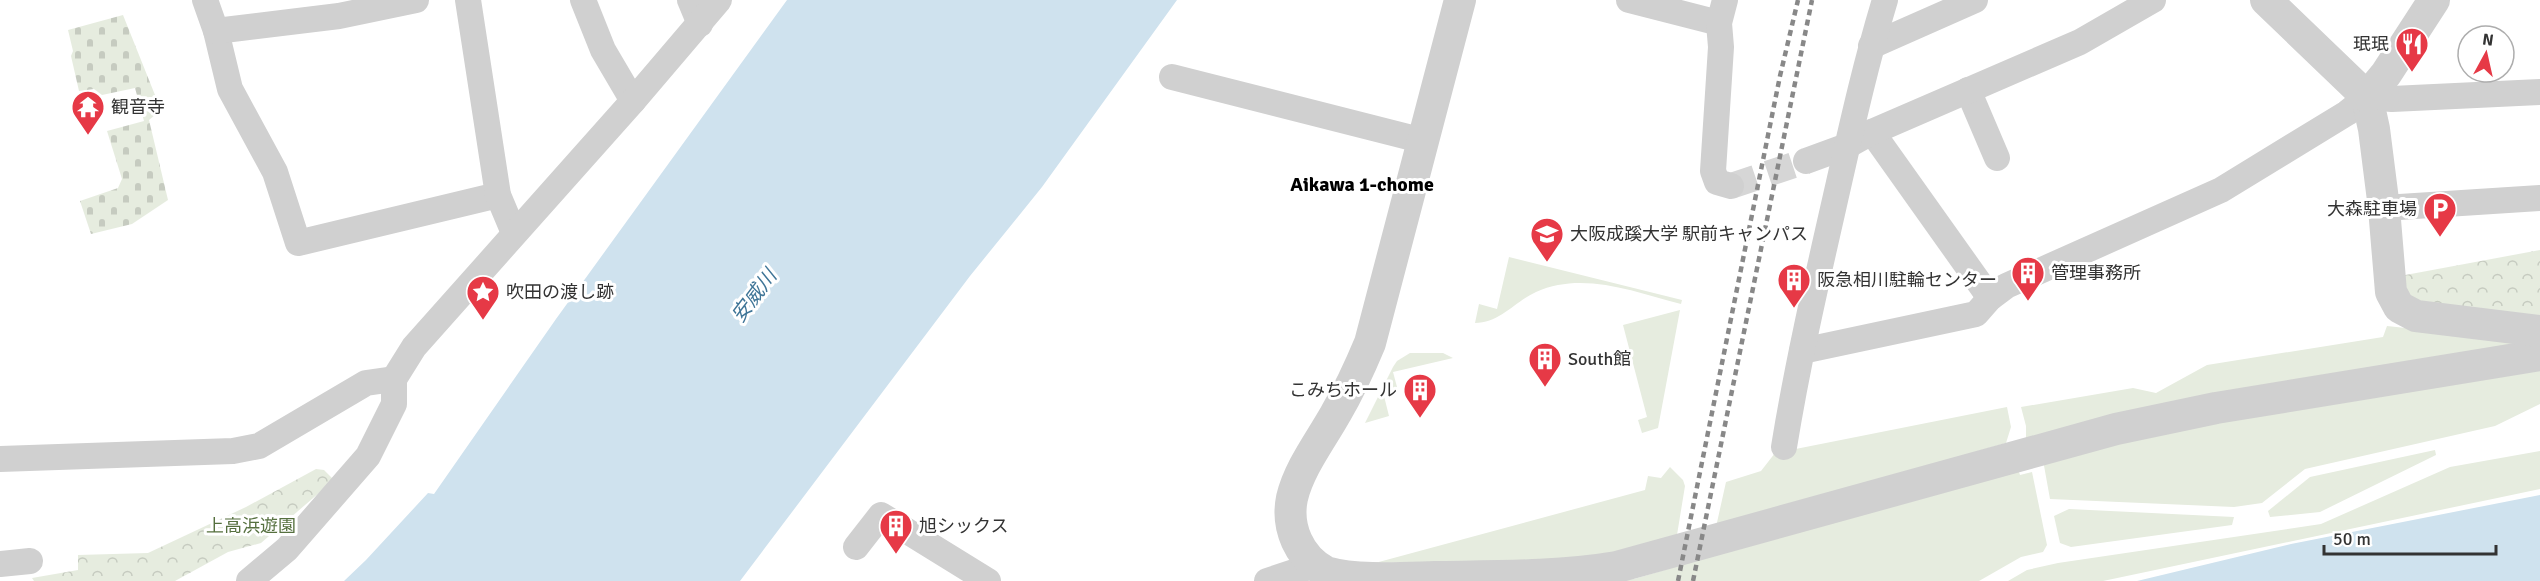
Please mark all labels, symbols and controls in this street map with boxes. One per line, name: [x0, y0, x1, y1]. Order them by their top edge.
north arrow: [2456, 24, 2516, 84]
restaurant icon: 珉珉: [2394, 26, 2430, 73]
text: N: [2481, 29, 2495, 51]
place label: 珉珉: [2353, 33, 2389, 55]
temple icon: 観音寺: [70, 89, 106, 136]
place label: 観音寺: [111, 96, 165, 118]
district label: Aikawa 1-chome: [1290, 172, 1434, 197]
parking icon: 大森駐車場: [2422, 191, 2458, 238]
place label: 大森駐車場: [2327, 198, 2417, 220]
school or university icon: 大阪成蹊大学 駅前キャンパス: [1529, 216, 1565, 263]
place label: 大阪成蹊大学 駅前キャンパス: [1570, 223, 1808, 245]
building icon: 管理事務所: [2010, 255, 2046, 302]
building icon: 阪急相川駐輪センター: [1776, 262, 1812, 309]
place label: 管理事務所: [2051, 262, 2141, 284]
water label: 安威川: [726, 263, 783, 327]
place label: 阪急相川駐輪センター: [1817, 269, 1997, 291]
place icon: 吹田の渡し跡: [465, 274, 501, 321]
place label: 吹田の渡し跡: [506, 281, 614, 303]
building icon: South館: [1527, 341, 1563, 388]
place label: South館: [1568, 348, 1631, 370]
building icon: こみちホール: [1402, 372, 1438, 419]
place label: こみちホール: [1289, 379, 1397, 401]
building icon: 旭シックス: [878, 508, 914, 555]
park label: 上高浜遊園: [206, 515, 296, 537]
place label: 旭シックス: [919, 515, 1008, 537]
scale bar: [2324, 518, 2496, 556]
text: 50 m: [2333, 528, 2371, 550]

